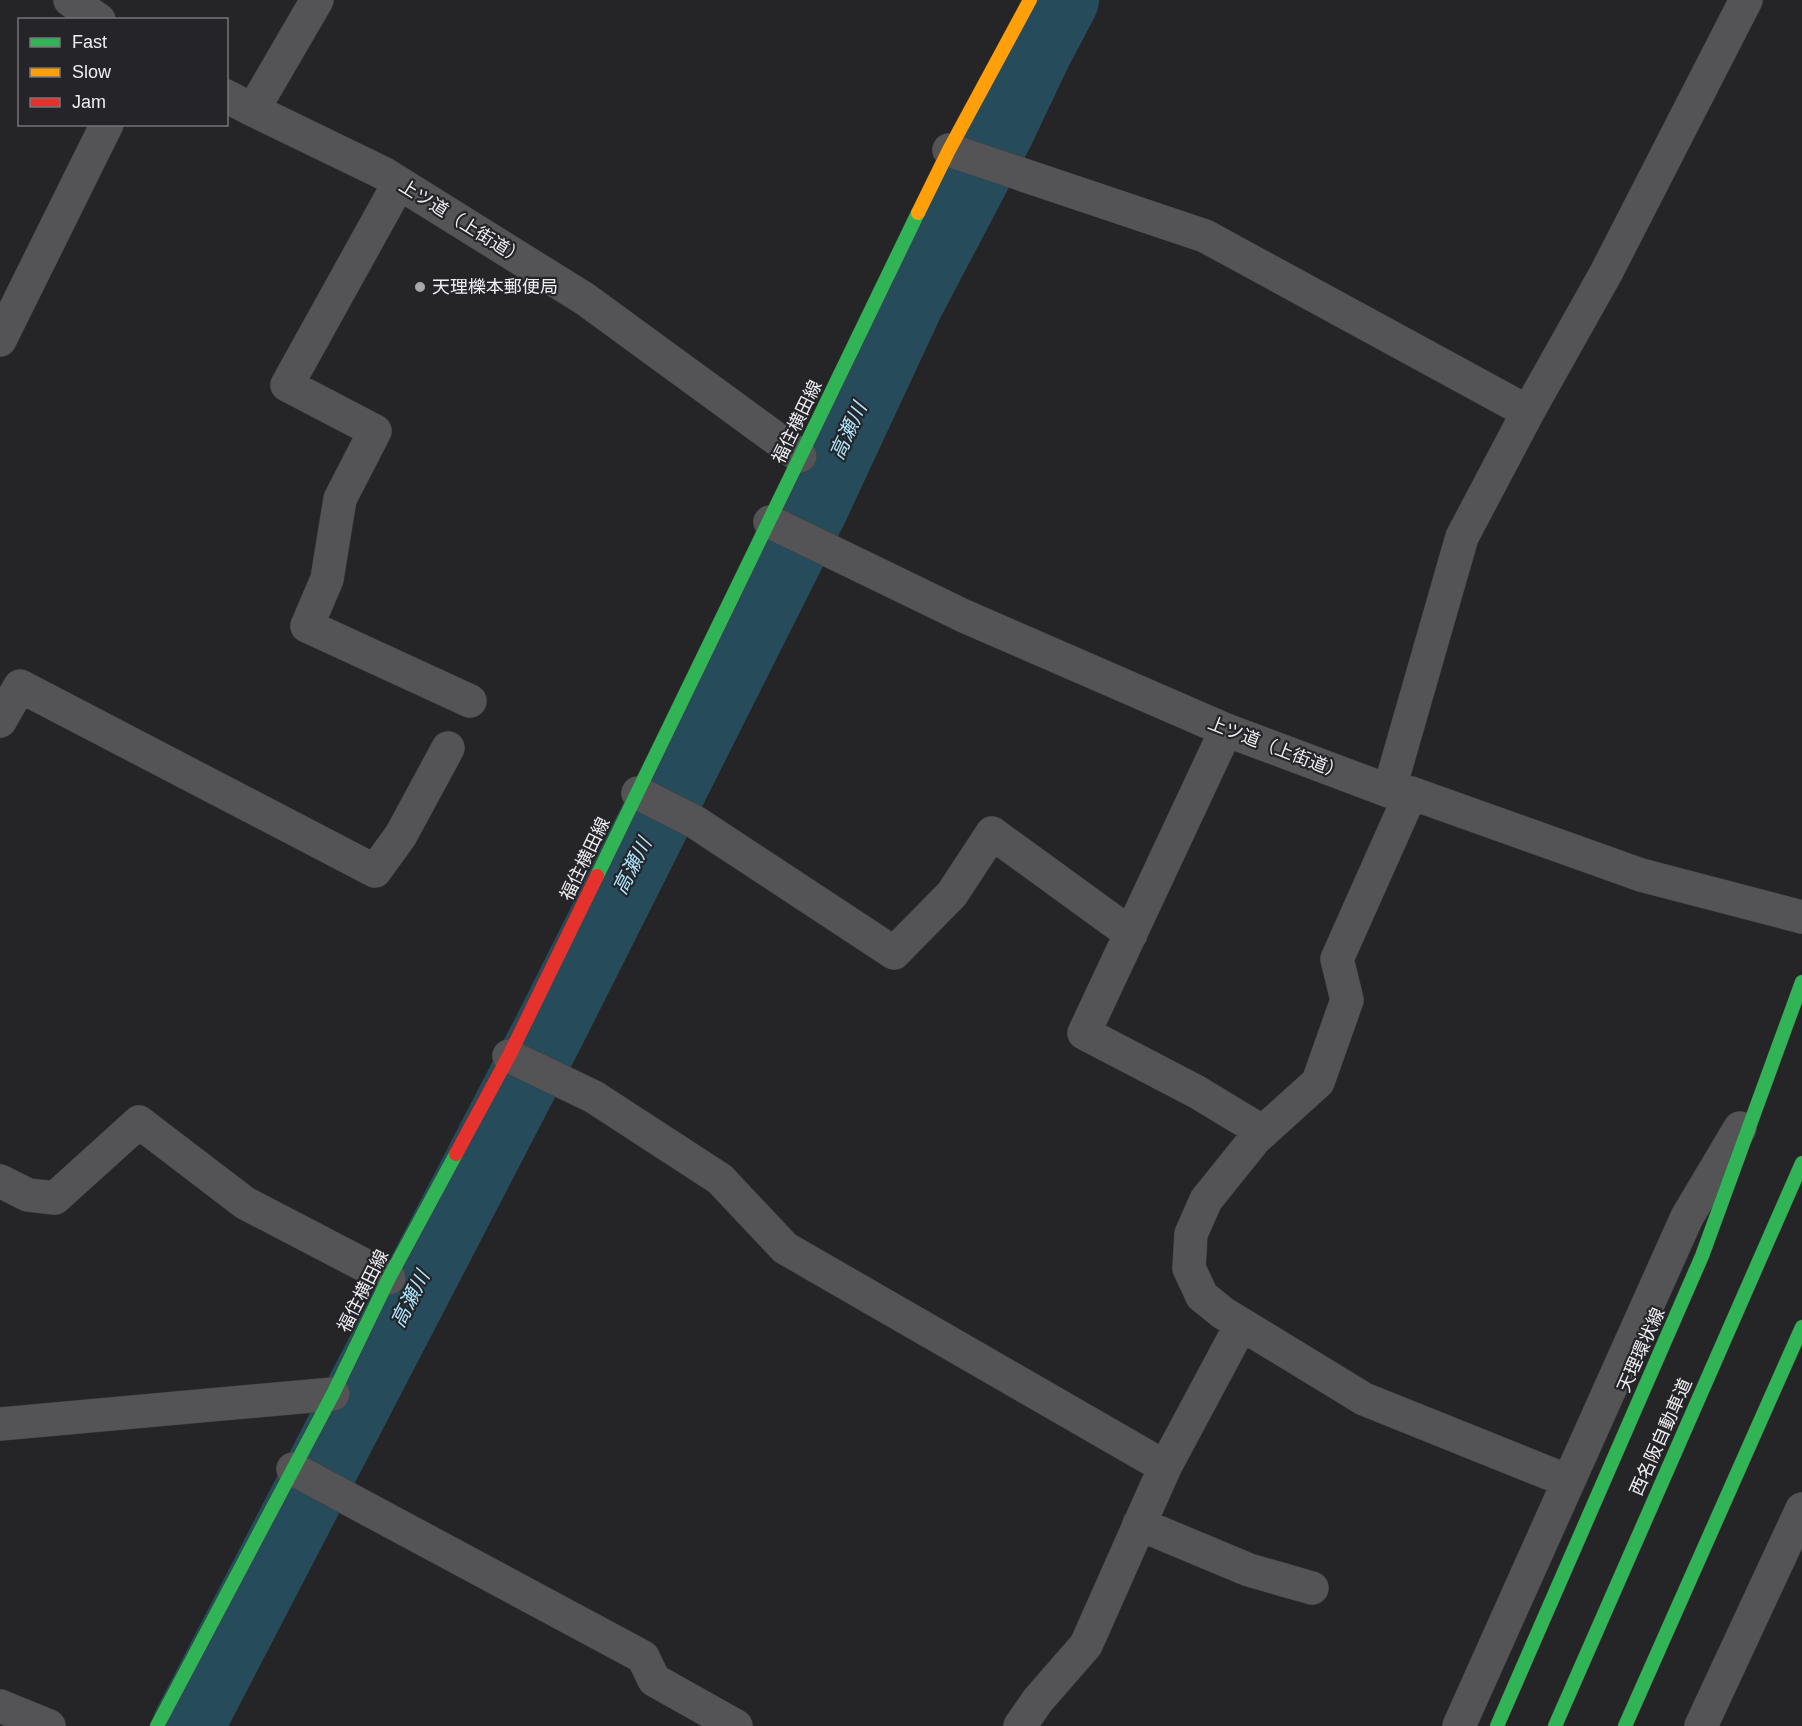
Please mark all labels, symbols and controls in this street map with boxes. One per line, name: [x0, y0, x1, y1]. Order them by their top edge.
legend: [18, 18, 228, 126]
text: Fast: [72, 32, 107, 52]
text: Slow: [72, 62, 112, 82]
text: Jam: [72, 92, 106, 112]
street label: 上ツ道（上街道）: [396, 175, 528, 269]
place label: 天理櫟本郵便局: [432, 277, 558, 297]
marker: 天理櫟本郵便局: [413, 280, 427, 294]
street label: 福住横田線: [768, 377, 826, 467]
water label: 高瀬川: [825, 397, 871, 463]
street label: 上ツ道（上街道）: [1205, 713, 1347, 783]
street label: 福住横田線: [556, 814, 614, 904]
water label: 高瀬川: [609, 832, 656, 898]
street label: 福住横田線: [334, 1246, 392, 1336]
water label: 高瀬川: [387, 1265, 434, 1331]
street label: 天理環状線: [1614, 1305, 1668, 1395]
street label: 西名阪自動車道: [1626, 1375, 1696, 1499]

